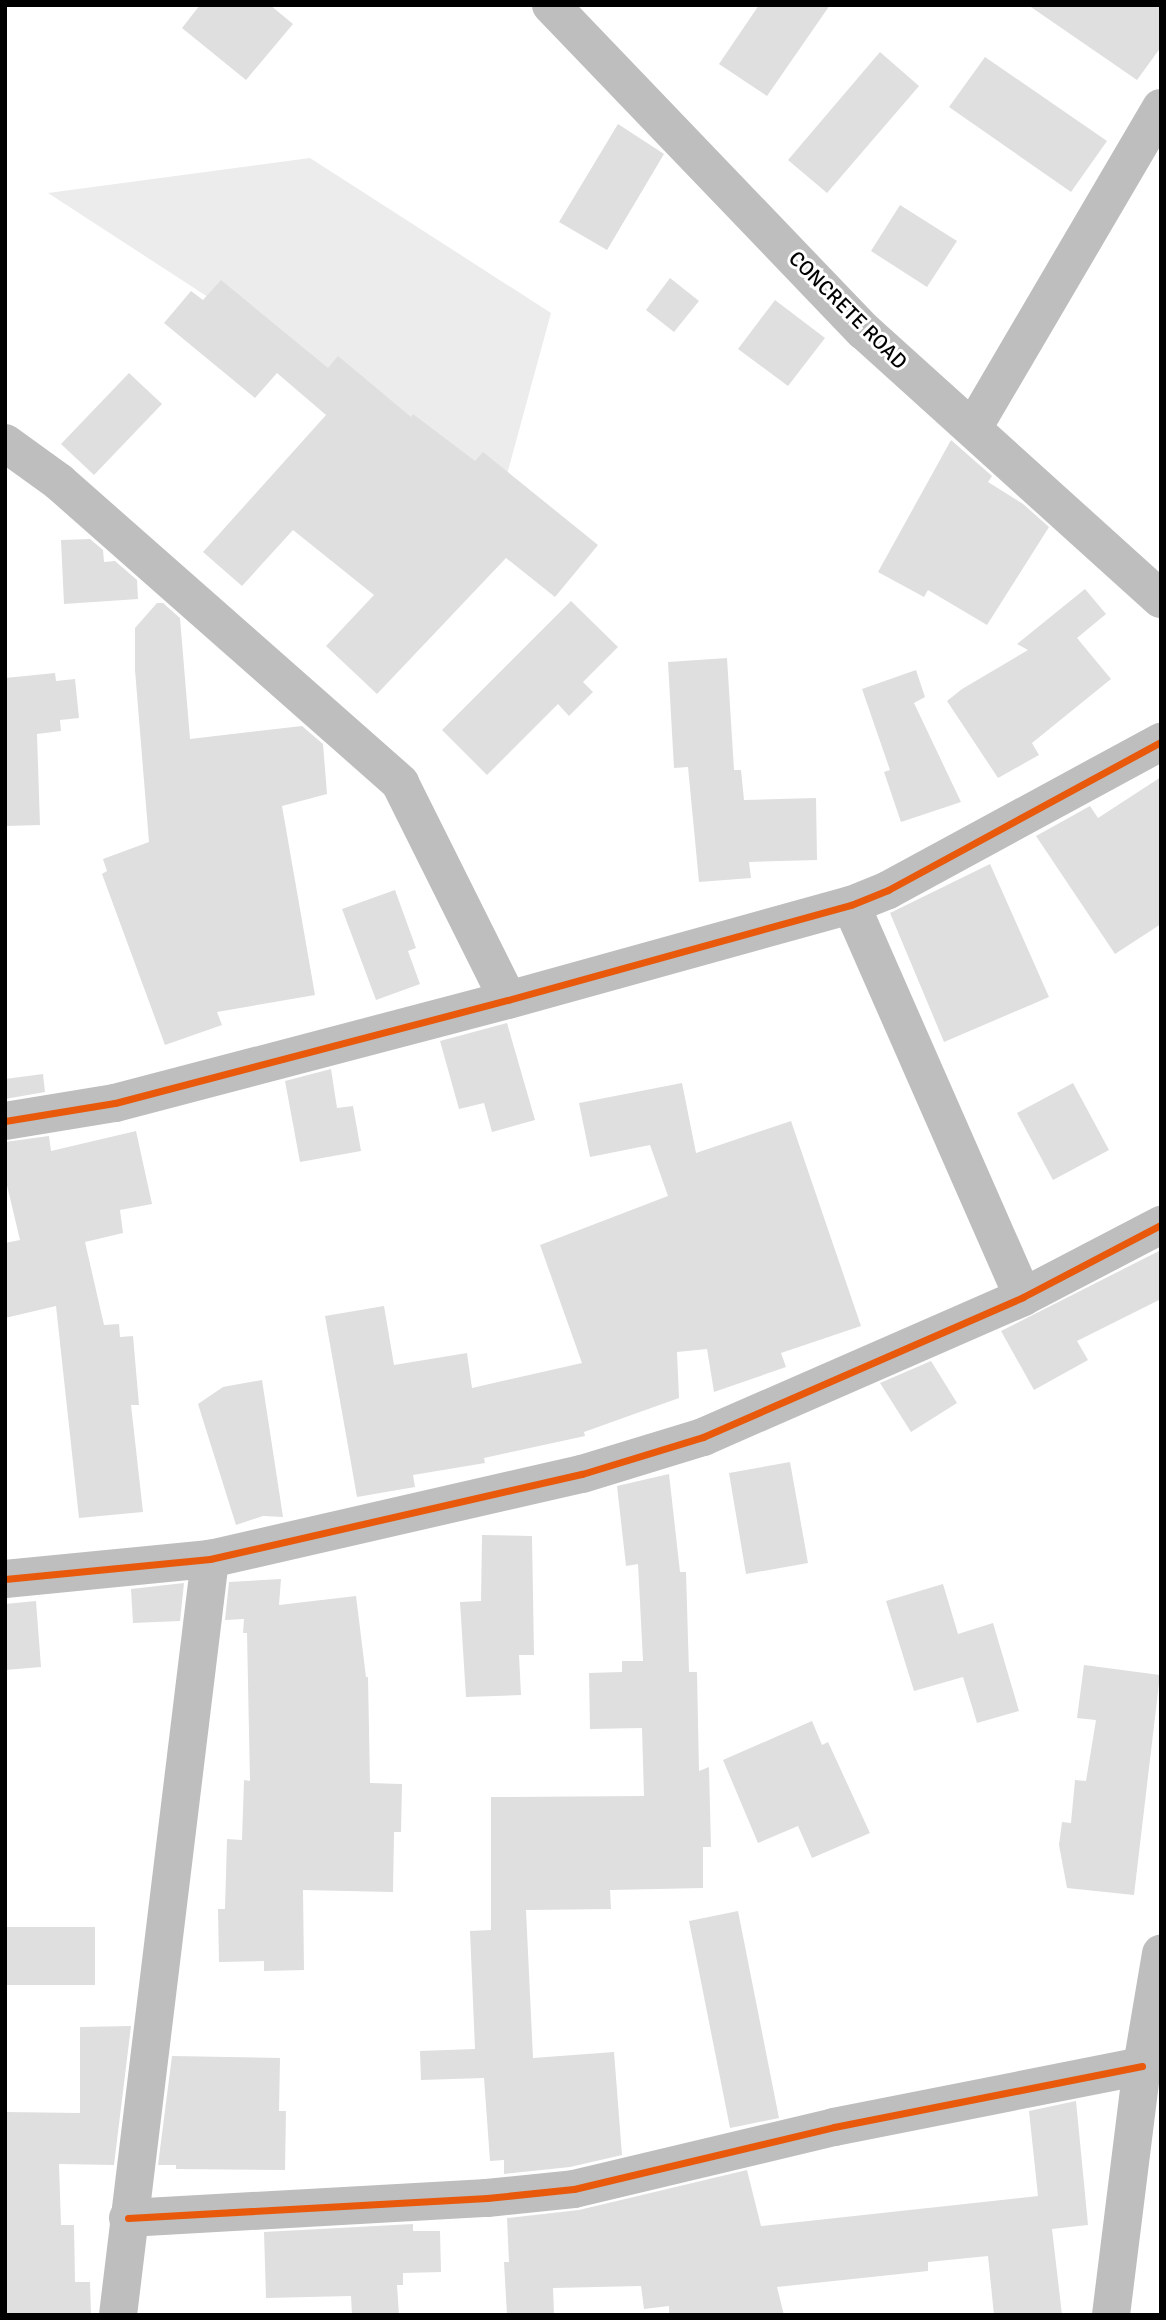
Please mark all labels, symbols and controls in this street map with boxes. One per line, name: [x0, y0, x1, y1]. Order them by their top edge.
street label: CONCRETE ROAD: [784, 246, 912, 374]

